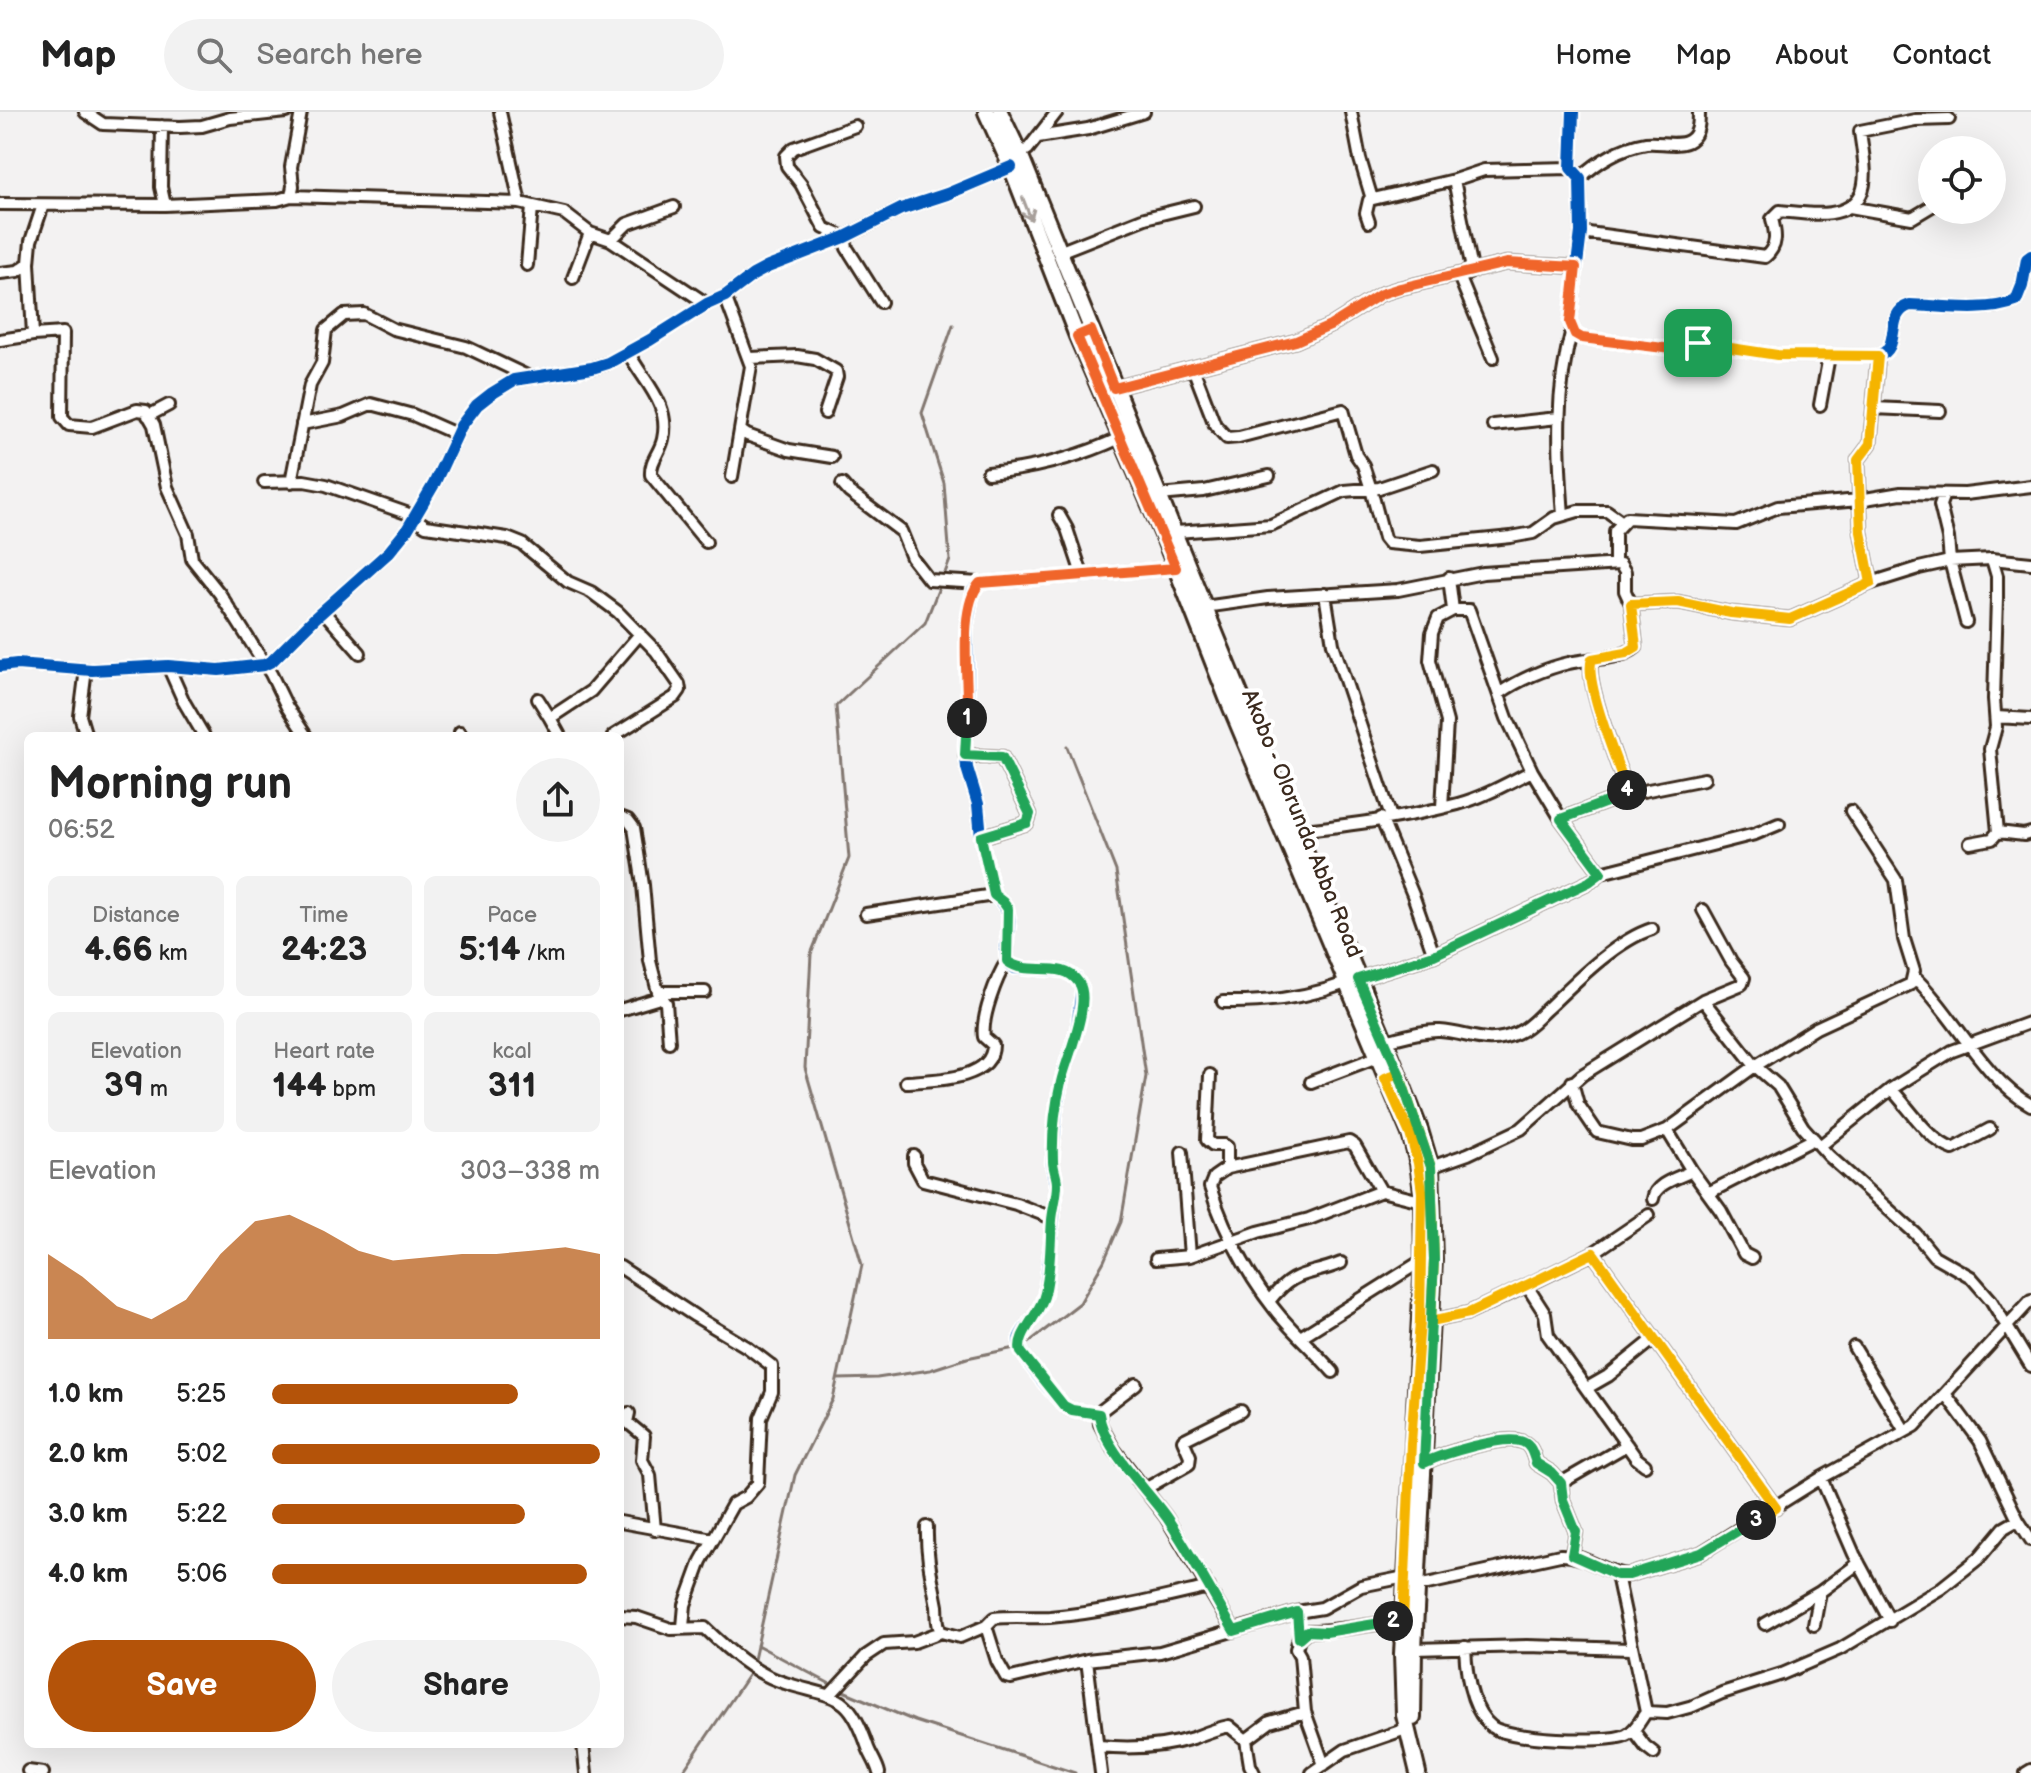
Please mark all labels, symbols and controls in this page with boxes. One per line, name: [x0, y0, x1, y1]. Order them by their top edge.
search box: [164, 19, 724, 91]
text: Map: [40, 33, 116, 78]
icon: search: [192, 33, 236, 77]
text: Search here: [256, 37, 423, 73]
text: Home: [1555, 39, 1631, 72]
text: Map: [1675, 39, 1732, 72]
text: About: [1776, 39, 1848, 72]
text: Contact: [1892, 39, 1991, 72]
map controls: [1918, 136, 2006, 224]
button: locate: [1918, 136, 2006, 224]
one-way arrow: [1021, 197, 1036, 221]
pin: [1664, 309, 1732, 377]
icon: arrive: [1676, 321, 1720, 365]
street label: Akobo - Olorunda Abba Road: [1235, 686, 1368, 962]
pin: 1: [947, 698, 987, 738]
text: 1: [962, 704, 972, 731]
text: Morning run: [48, 758, 292, 811]
button: share: [516, 758, 600, 842]
pin: 4: [1607, 770, 1647, 810]
text: 4: [1621, 776, 1633, 803]
text: 06:52: [48, 815, 115, 846]
text: Distance: [92, 902, 180, 929]
text: Time: [300, 902, 348, 929]
text: Pace: [487, 902, 537, 929]
text: 4.66: [84, 929, 153, 970]
text: 24:23: [281, 929, 367, 970]
text: 5:14: [459, 929, 521, 970]
text: km: [153, 940, 188, 967]
text: /km: [521, 940, 565, 967]
text: Elevation: [90, 1038, 182, 1065]
text: Heart rate: [273, 1038, 375, 1065]
text: kcal: [492, 1038, 532, 1065]
text: 39: [104, 1065, 144, 1106]
text: 144: [272, 1065, 327, 1106]
text: 311: [488, 1065, 536, 1106]
text: m: [144, 1076, 168, 1103]
text: bpm: [327, 1076, 376, 1103]
text: Elevation: [48, 1156, 156, 1187]
text: 303–338 m: [460, 1156, 600, 1187]
text: 1.0 km: [48, 1379, 124, 1410]
text: 5:25: [176, 1379, 226, 1410]
text: 2.0 km: [48, 1439, 128, 1470]
text: 5:02: [176, 1439, 227, 1470]
text: 3.0 km: [48, 1499, 128, 1530]
text: 5:22: [176, 1499, 227, 1530]
pin: 3: [1736, 1500, 1776, 1540]
text: 3: [1750, 1506, 1762, 1533]
text: 4.0 km: [48, 1559, 128, 1590]
text: 5:06: [176, 1559, 227, 1590]
pin: 2: [1373, 1601, 1413, 1641]
text: 2: [1386, 1607, 1400, 1634]
button: Save: [48, 1640, 316, 1732]
button: Share: [332, 1640, 600, 1732]

